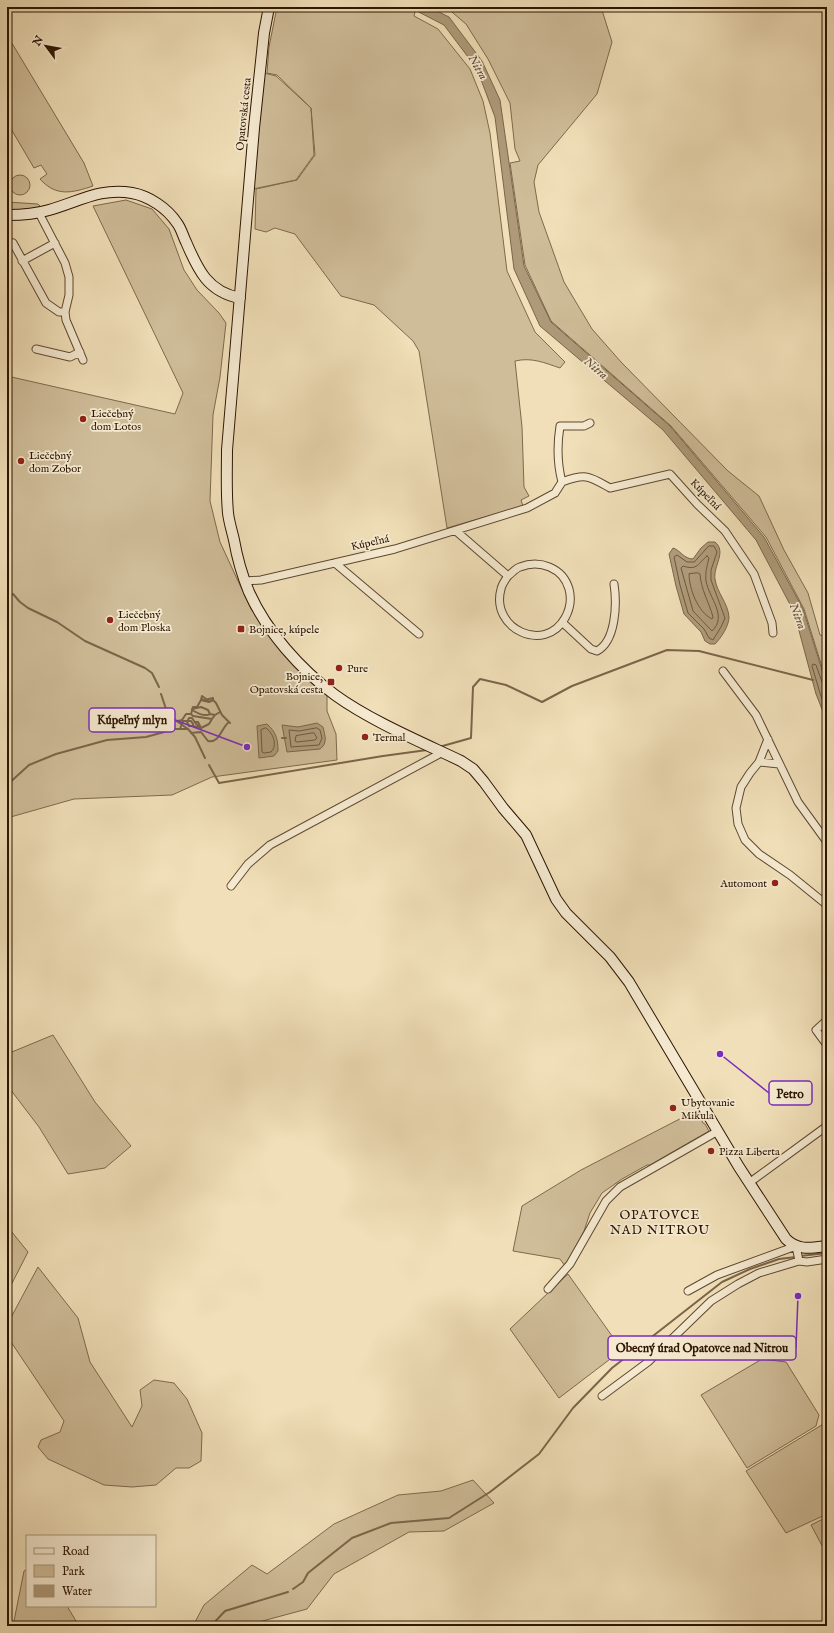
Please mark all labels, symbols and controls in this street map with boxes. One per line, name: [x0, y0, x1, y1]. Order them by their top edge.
north arrow: [26, 26, 66, 66]
text: N: [29, 33, 47, 50]
water label: Nitra: [464, 52, 491, 82]
street label: Opatovská cesta: [233, 77, 255, 151]
water label: Nitra: [581, 354, 611, 383]
place label: Liečebný dom Lotos: [91, 407, 141, 434]
marker: Liečebný dom Lotos: [78, 414, 88, 424]
place label: Liečebný dom Zobor: [29, 449, 81, 476]
marker: Liečebný dom Zobor: [16, 456, 26, 466]
street label: Kúpeľná: [687, 476, 724, 514]
street label: Kúpeľná: [350, 532, 391, 554]
water label: Nitra: [786, 601, 809, 631]
place label: Liečebný dom Ploska: [118, 608, 171, 635]
marker: Liečebný dom Ploska: [105, 615, 115, 625]
place label: Bojnice, kúpele: [249, 623, 319, 637]
marker: Bojnice, kúpele: [236, 624, 246, 634]
place label: Pure: [347, 662, 368, 676]
marker: Pure: [334, 663, 344, 673]
place label: Bojnice, Opatovská cesta: [250, 670, 323, 697]
marker: Bojnice, Opatovská cesta: [326, 677, 336, 687]
callout: Kúpeľný mlyn: [89, 708, 175, 732]
text: Kúpeľný mlyn: [97, 713, 168, 729]
place label: Termal: [373, 731, 405, 745]
marker: Termal: [360, 732, 370, 742]
place label: Automont: [719, 877, 767, 891]
marker: Automont: [770, 878, 780, 888]
callout: Petro: [769, 1081, 812, 1105]
text: Petro: [776, 1087, 804, 1102]
place label: Ubytovanie Mikula: [681, 1096, 735, 1123]
marker: Ubytovanie Mikula: [668, 1103, 678, 1113]
place label: Pizza Liberta: [719, 1145, 780, 1159]
marker: Pizza Liberta: [706, 1146, 716, 1156]
district label: OPATOVCE NAD NITROU: [610, 1207, 710, 1239]
callout: Obecný úrad Opatovce nad Nitrou: [608, 1336, 796, 1360]
text: Obecný úrad Opatovce nad Nitrou: [616, 1341, 789, 1357]
legend: [26, 1535, 156, 1607]
text: Road: [62, 1544, 90, 1559]
text: Park: [62, 1564, 85, 1579]
text: Water: [62, 1584, 93, 1599]

